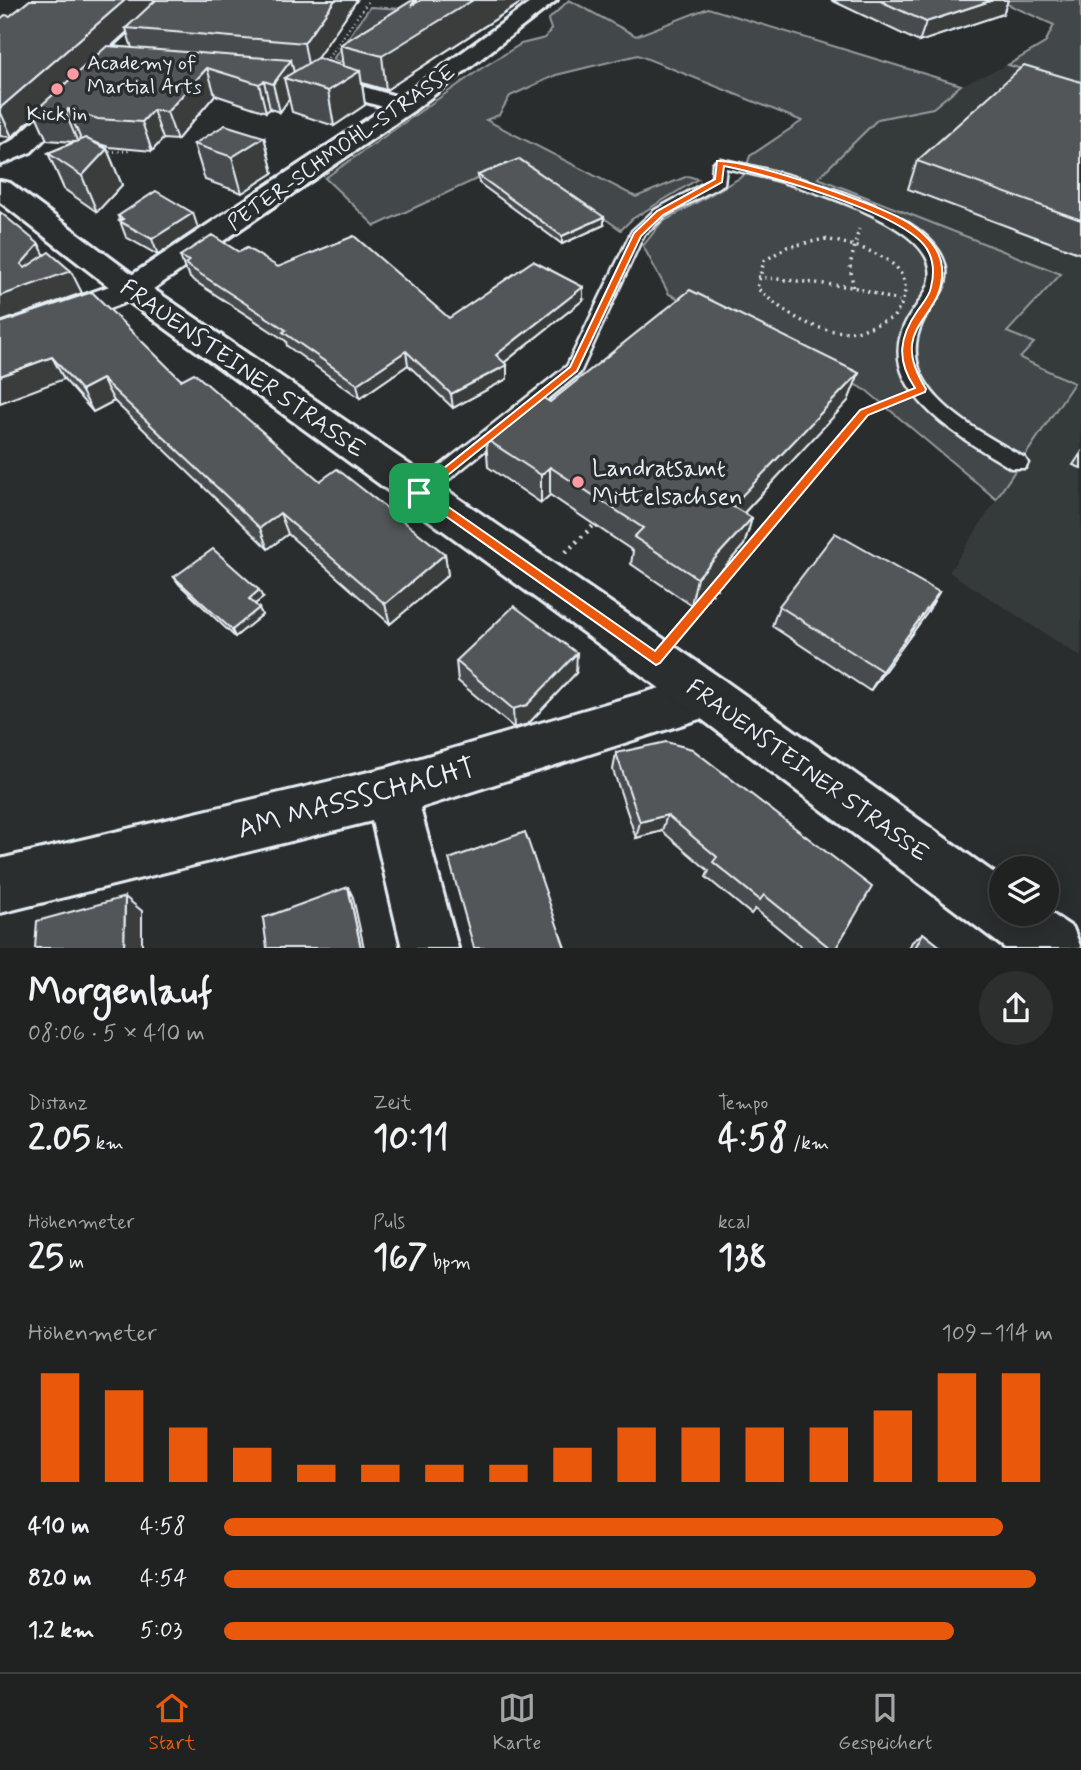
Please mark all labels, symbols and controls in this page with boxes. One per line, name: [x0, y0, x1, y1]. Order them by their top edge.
place label: Academy of Martial Arts: [87, 49, 202, 101]
street label: PETER-SCHMOHL-STRASSE: [222, 58, 461, 237]
marker: Academy of Martial Arts: [65, 66, 81, 82]
marker: Kick in: [49, 81, 65, 97]
place label: Kick in: [27, 100, 87, 128]
street label: FRAUENSTEINER STRASSE: [113, 273, 371, 466]
place label: Landratsamt Mittelsachsen: [592, 454, 743, 513]
pin: [389, 463, 449, 523]
icon: arrive: [400, 474, 438, 512]
marker: Landratsamt Mittelsachsen: [570, 474, 586, 490]
street label: FRAUENSTEINER STRASSE: [680, 673, 935, 870]
street label: AM MASSSCHACHT: [234, 750, 479, 849]
map controls: [989, 856, 1059, 926]
button: layers: [989, 856, 1059, 926]
text: Morgenlauf: [28, 968, 212, 1017]
button: share: [979, 971, 1053, 1045]
text: 08:06 · 5 × 410 m: [28, 1019, 205, 1049]
text: Distanz: [28, 1091, 88, 1116]
text: Zeit: [373, 1091, 412, 1116]
text: Tempo: [718, 1091, 768, 1116]
text: 2.05: [28, 1116, 91, 1162]
text: 10:11: [373, 1116, 449, 1162]
text: 4:58: [718, 1116, 788, 1162]
text: km: [91, 1131, 124, 1156]
text: /km: [788, 1131, 829, 1156]
text: Höhenmeter: [28, 1210, 134, 1235]
text: Puls: [373, 1210, 405, 1235]
text: kcal: [718, 1210, 750, 1235]
text: 25: [28, 1235, 64, 1281]
text: 167: [373, 1235, 428, 1281]
text: 138: [718, 1235, 767, 1281]
text: m: [64, 1250, 84, 1275]
text: bpm: [428, 1250, 471, 1275]
text: Höhenmeter: [28, 1319, 157, 1349]
text: 109–114 m: [942, 1319, 1053, 1349]
text: 410 m: [28, 1512, 90, 1542]
text: 4:58: [140, 1512, 186, 1542]
text: 820 m: [28, 1564, 91, 1594]
text: 4:54: [140, 1564, 187, 1594]
text: 1.2 km: [28, 1616, 94, 1646]
text: 5:03: [140, 1616, 183, 1646]
tab: Start: [149, 1689, 196, 1756]
tab: Karte: [493, 1689, 541, 1756]
tab: Gespeichert: [838, 1689, 932, 1756]

